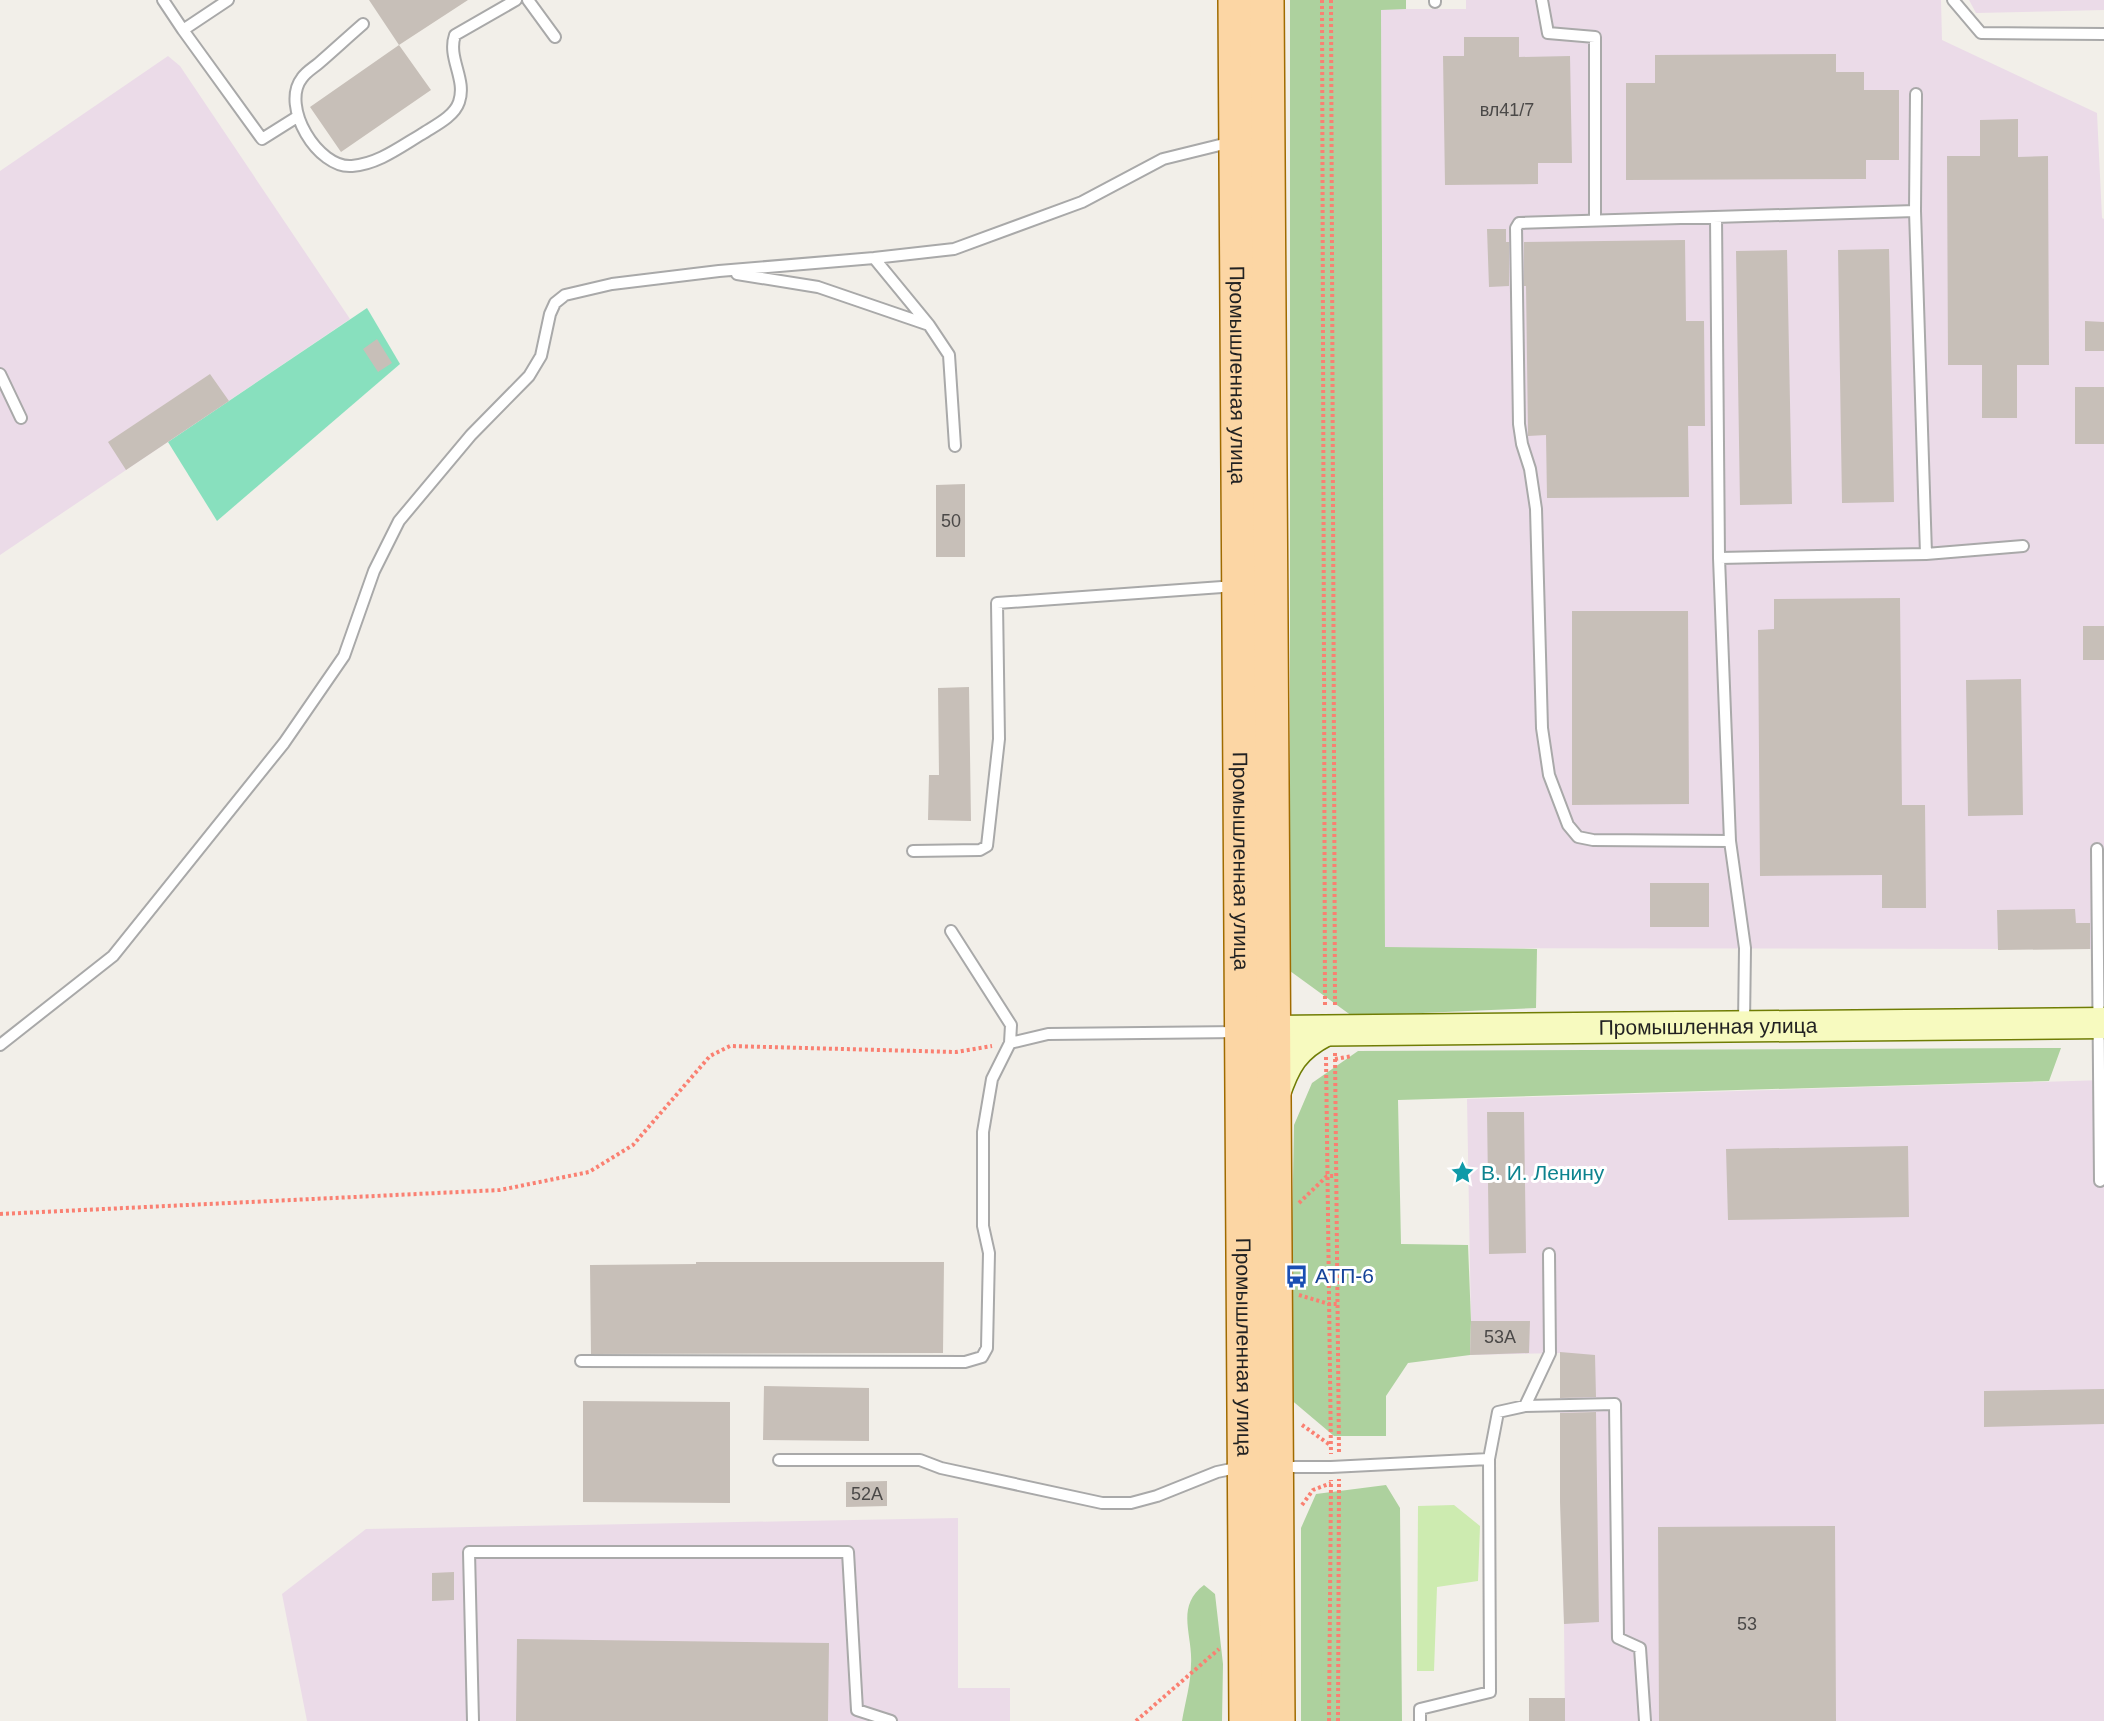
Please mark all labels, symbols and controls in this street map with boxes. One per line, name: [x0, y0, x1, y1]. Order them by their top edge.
house number: вл41/7: [1480, 100, 1534, 120]
street label: Промышленная улица: [1226, 266, 1250, 485]
house number: 50: [941, 511, 961, 531]
street label: Промышленная улица: [1229, 752, 1253, 971]
street label: Промышленная улица: [1599, 1014, 1818, 1039]
place icon: В. И. Ленину: [1450, 1160, 1476, 1186]
place label: В. И. Ленину: [1481, 1161, 1605, 1184]
street label: Промышленная улица: [1232, 1238, 1256, 1457]
bus stop icon: АТП-6: [1284, 1263, 1310, 1289]
place label: АТП-6: [1315, 1264, 1374, 1287]
house number: 53А: [1484, 1327, 1516, 1347]
house number: 52А: [851, 1484, 883, 1504]
house number: 53: [1737, 1614, 1757, 1634]

